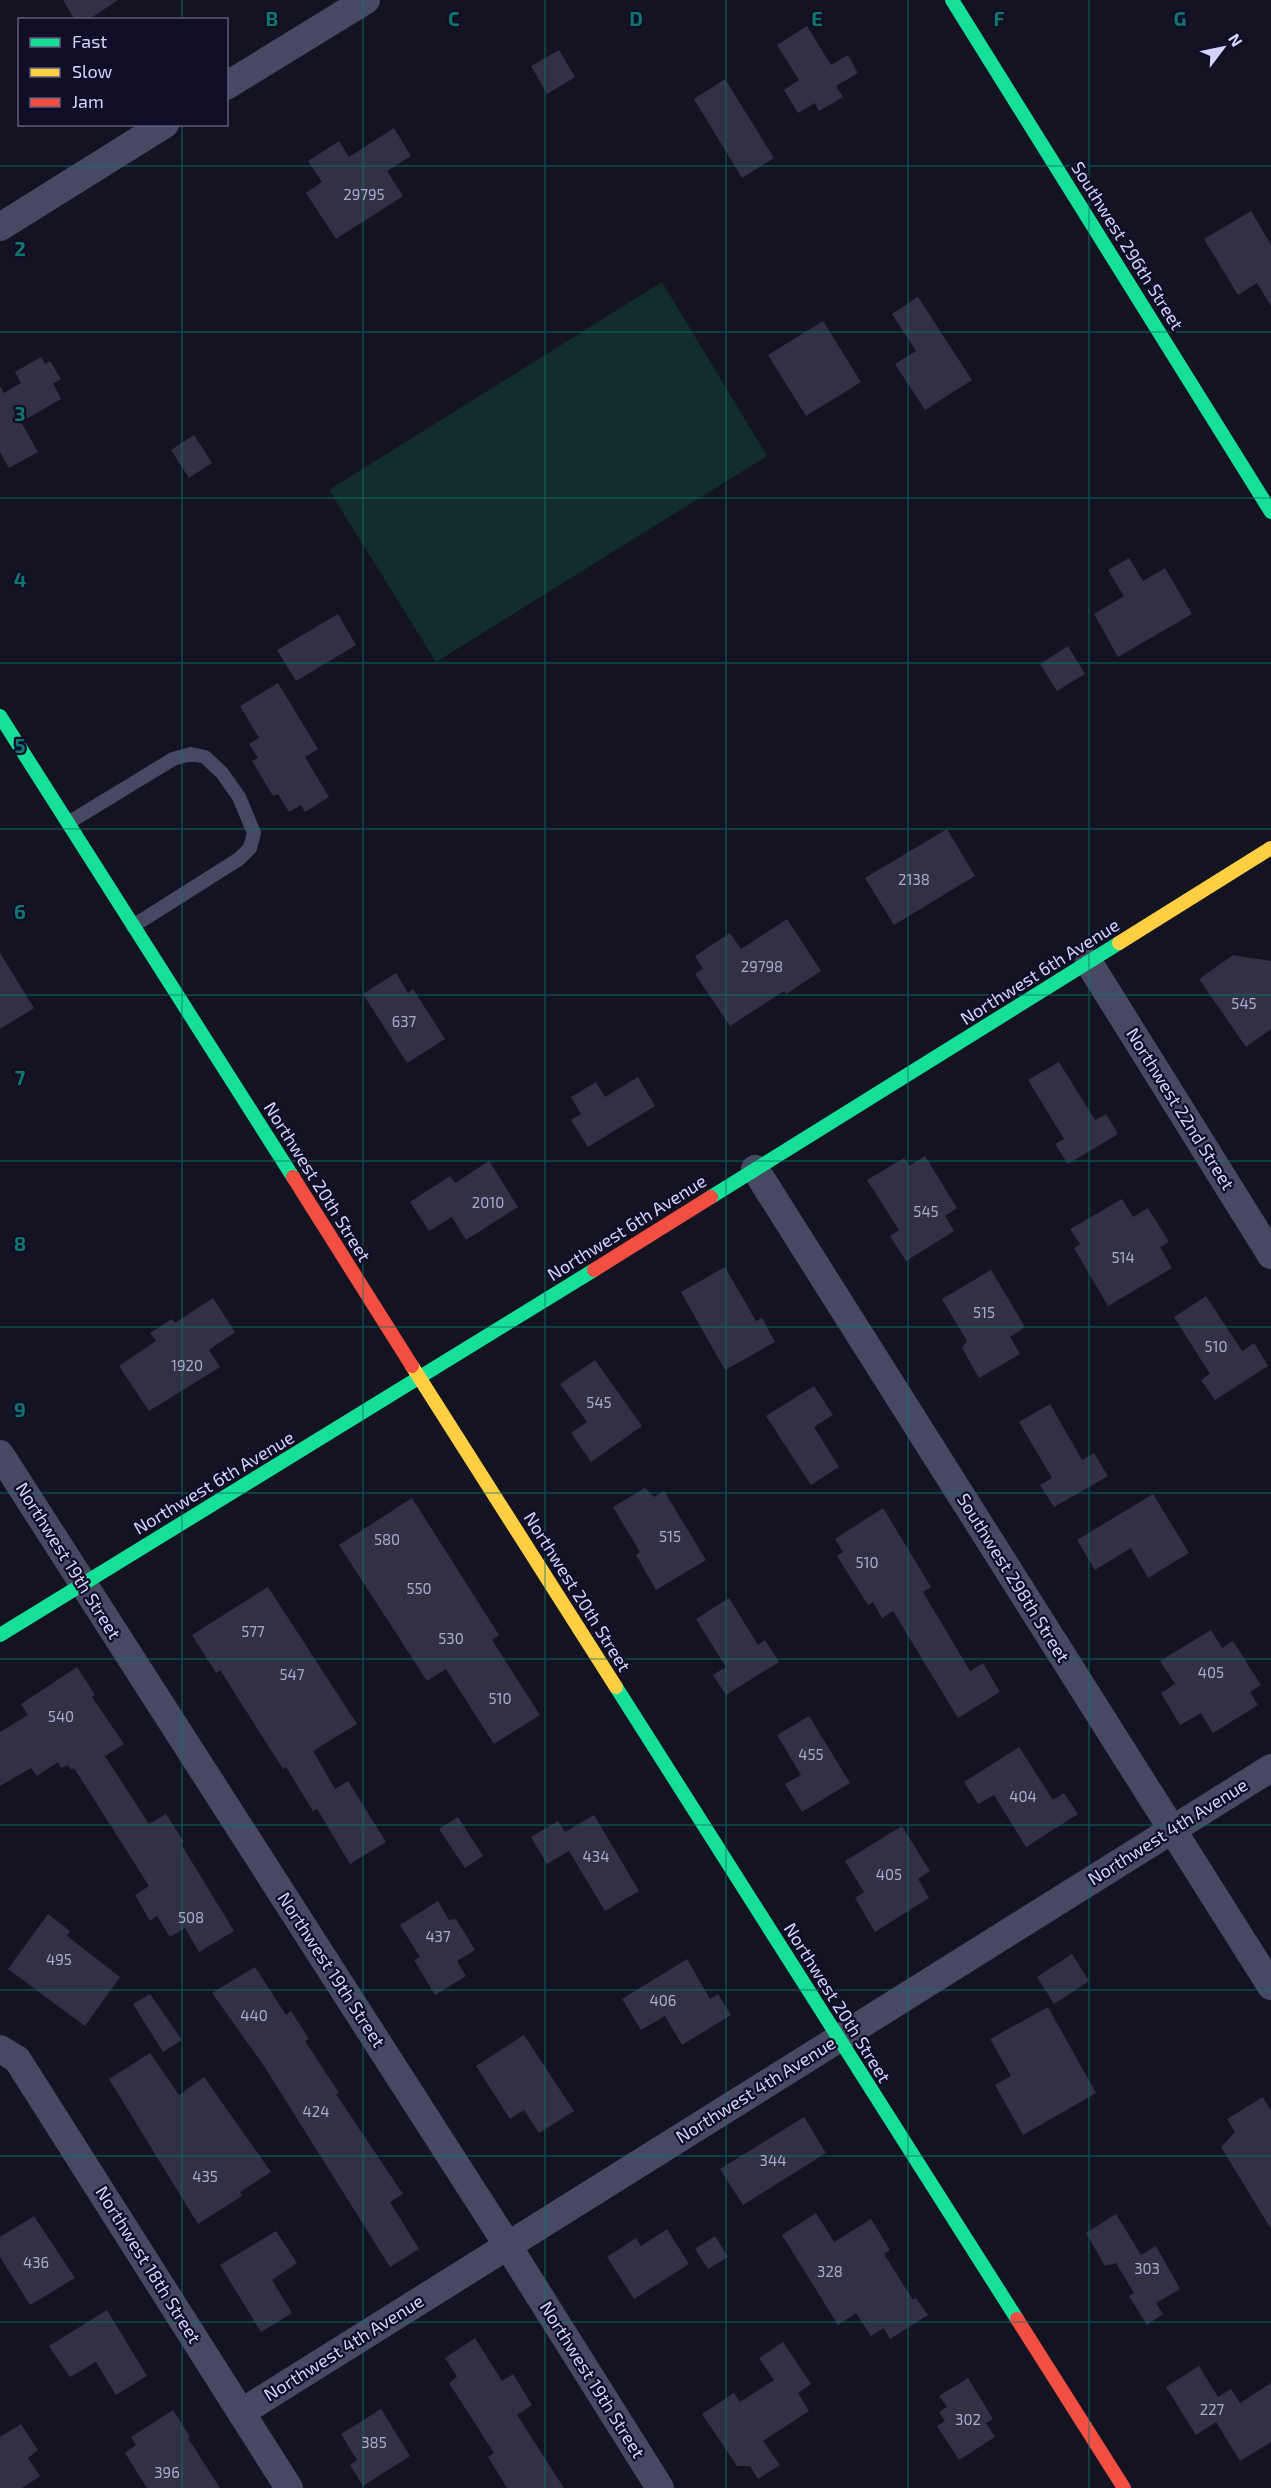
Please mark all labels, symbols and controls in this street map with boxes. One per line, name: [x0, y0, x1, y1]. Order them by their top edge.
text: B: [266, 6, 278, 30]
text: C: [448, 6, 460, 30]
text: D: [629, 6, 643, 30]
text: E: [811, 6, 823, 30]
text: F: [993, 6, 1005, 30]
text: G: [1174, 6, 1186, 30]
legend: [18, 18, 228, 126]
north arrow: [1193, 18, 1253, 78]
text: Fast: [72, 30, 107, 52]
text: N: [1225, 30, 1247, 50]
text: Slow: [72, 60, 113, 82]
text: Jam: [72, 90, 104, 112]
street label: Southwest 296th Street: [1067, 157, 1189, 334]
house number: 29795: [343, 185, 385, 203]
text: 2: [14, 236, 26, 260]
text: 3: [14, 401, 26, 425]
text: 4: [14, 567, 27, 591]
text: 5: [14, 733, 26, 757]
house number: 2138: [898, 870, 930, 888]
text: 6: [14, 899, 26, 923]
street label: Northwest 6th Avenue: [956, 913, 1123, 1029]
house number: 29798: [741, 957, 783, 975]
house number: 545: [1231, 994, 1257, 1012]
house number: 637: [392, 1012, 417, 1030]
street label: Northwest 22nd Street: [1122, 1023, 1240, 1194]
text: 7: [15, 1065, 26, 1089]
street label: Northwest 20th Street: [260, 1098, 376, 1266]
street label: Northwest 6th Avenue: [543, 1169, 710, 1285]
house number: 2010: [472, 1193, 504, 1211]
house number: 545: [913, 1202, 939, 1220]
text: 8: [14, 1231, 26, 1255]
house number: 514: [1111, 1248, 1135, 1266]
house number: 515: [973, 1303, 995, 1321]
house number: 510: [1204, 1337, 1228, 1355]
house number: 1920: [171, 1356, 203, 1374]
house number: 545: [586, 1393, 612, 1411]
text: 9: [14, 1397, 26, 1421]
street label: Northwest 6th Avenue: [129, 1425, 298, 1539]
street label: Northwest 19th Street: [12, 1478, 126, 1643]
street label: Southwest 298th Street: [953, 1489, 1075, 1666]
street label: Northwest 20th Street: [520, 1508, 636, 1676]
house number: 515: [659, 1527, 681, 1545]
house number: 580: [374, 1530, 400, 1548]
house number: 510: [855, 1553, 879, 1571]
house number: 550: [406, 1579, 432, 1597]
house number: 577: [241, 1622, 265, 1640]
house number: 530: [438, 1629, 464, 1647]
house number: 405: [1198, 1663, 1224, 1681]
house number: 547: [280, 1665, 305, 1683]
house number: 510: [488, 1689, 512, 1707]
house number: 540: [48, 1707, 74, 1725]
house number: 455: [798, 1745, 824, 1763]
street label: Northwest 4th Avenue: [1084, 1773, 1251, 1889]
house number: 404: [1009, 1787, 1037, 1805]
house number: 434: [583, 1847, 609, 1865]
house number: 405: [876, 1865, 902, 1883]
street label: Northwest 19th Street: [273, 1888, 390, 2051]
house number: 508: [178, 1908, 204, 1926]
street label: Northwest 20th Street: [780, 1919, 896, 2087]
house number: 437: [425, 1927, 451, 1945]
house number: 495: [46, 1950, 72, 1968]
house number: 406: [650, 1991, 676, 2009]
house number: 440: [240, 2006, 268, 2024]
street label: Northwest 4th Avenue: [672, 2031, 839, 2147]
house number: 424: [303, 2102, 329, 2120]
house number: 344: [760, 2151, 786, 2169]
house number: 435: [192, 2167, 218, 2185]
street label: Northwest 18th Street: [91, 2182, 206, 2347]
house number: 436: [23, 2253, 49, 2271]
house number: 303: [1134, 2259, 1160, 2277]
house number: 328: [817, 2262, 843, 2280]
street label: Northwest 4th Avenue: [260, 2289, 427, 2405]
street label: Northwest 19th Street: [536, 2297, 650, 2462]
house number: 227: [1200, 2400, 1225, 2418]
house number: 302: [955, 2410, 981, 2428]
house number: 385: [361, 2433, 387, 2451]
house number: 396: [154, 2463, 180, 2481]

